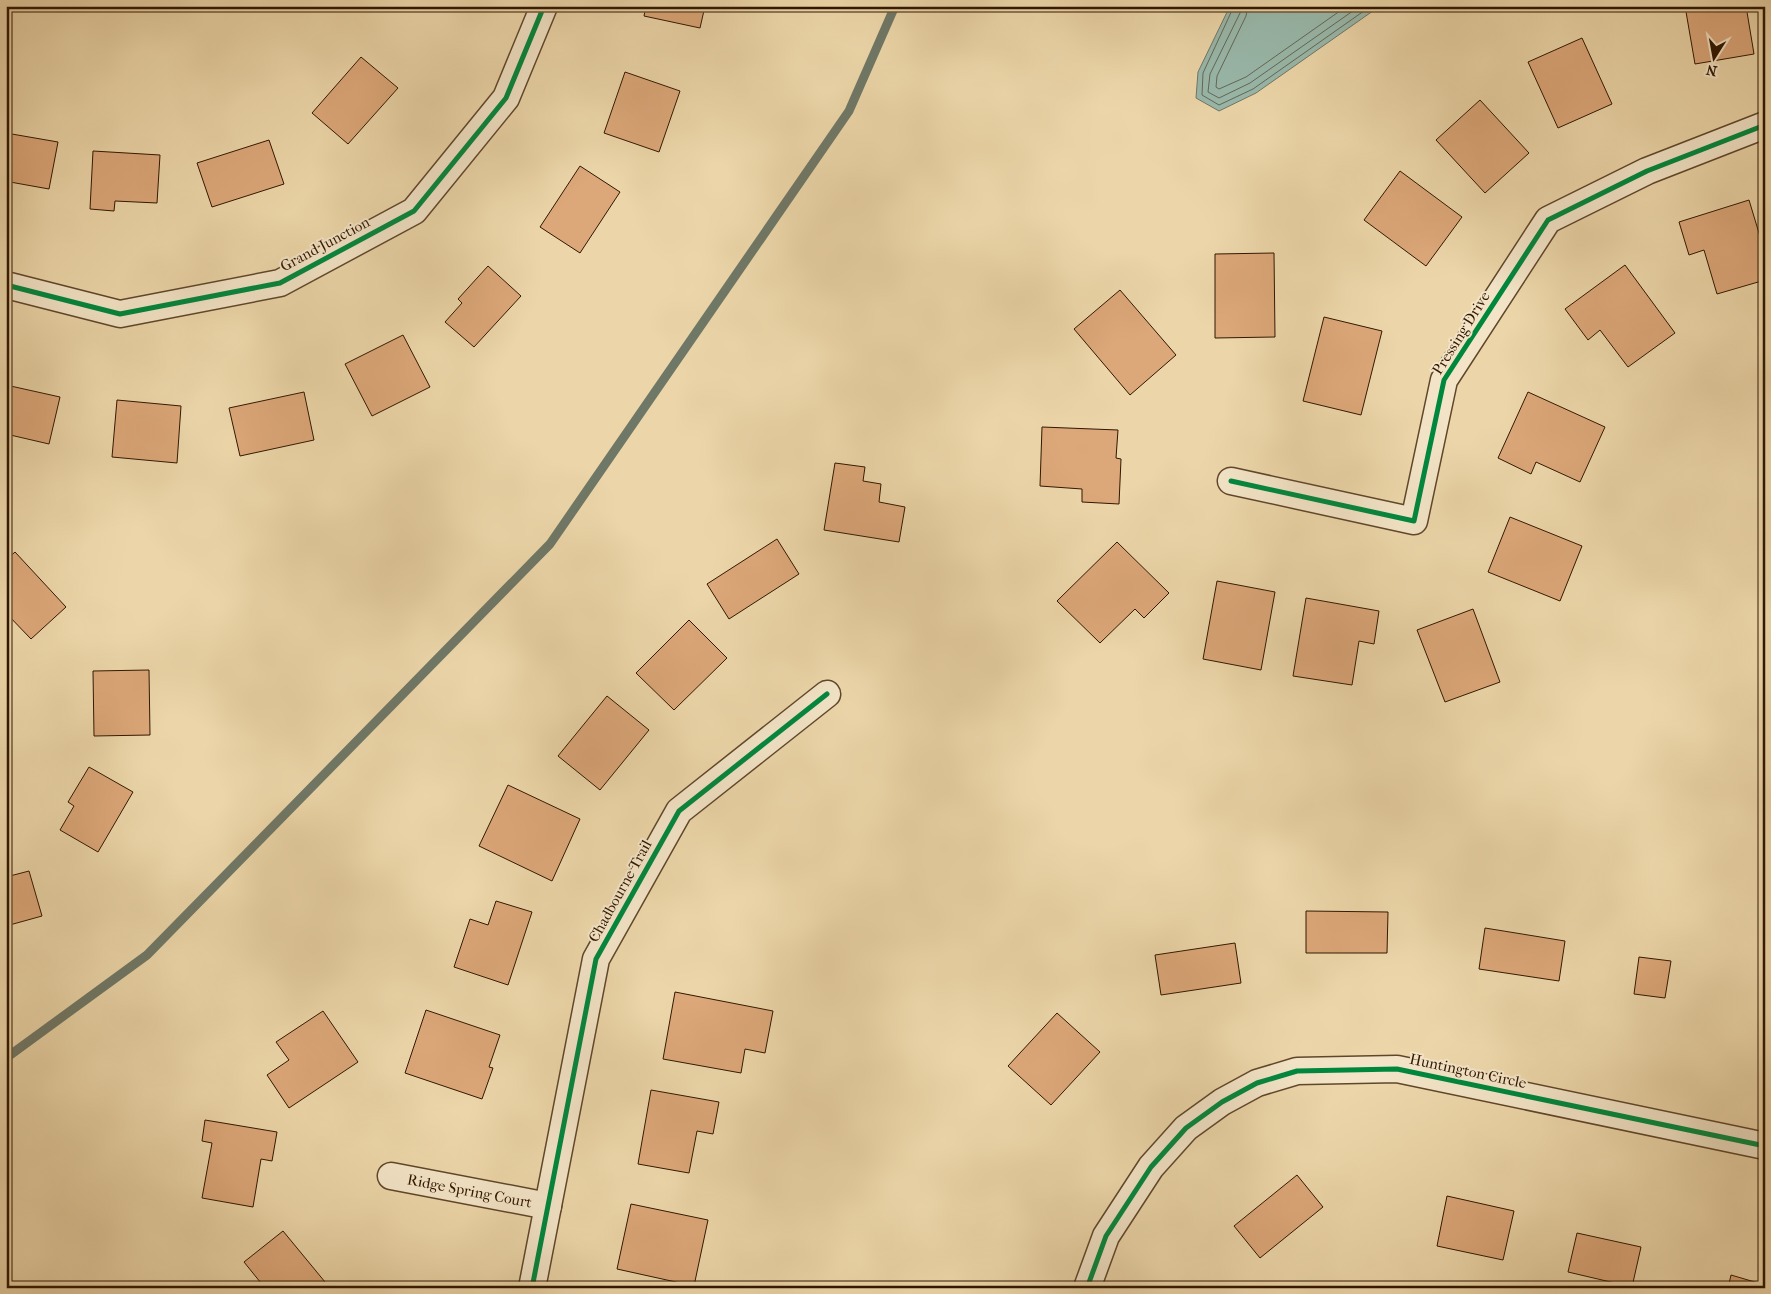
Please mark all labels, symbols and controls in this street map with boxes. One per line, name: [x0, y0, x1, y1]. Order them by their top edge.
north arrow: [1688, 32, 1738, 82]
text: N: [1704, 61, 1718, 80]
street label: Grand Junction: [277, 213, 373, 275]
street label: Pressing Drive: [1428, 288, 1494, 378]
street label: Chadbourne Trail: [584, 837, 656, 945]
street label: Huntington Circle: [1408, 1050, 1529, 1092]
street label: Ridge Spring Court: [406, 1170, 534, 1212]

